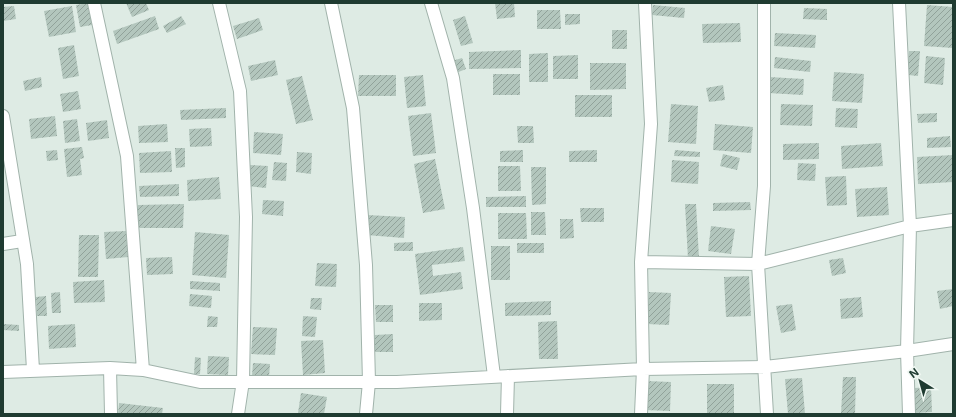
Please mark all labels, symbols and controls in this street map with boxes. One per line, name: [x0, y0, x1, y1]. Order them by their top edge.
north arrow: [900, 361, 940, 401]
text: N: [906, 365, 922, 381]

